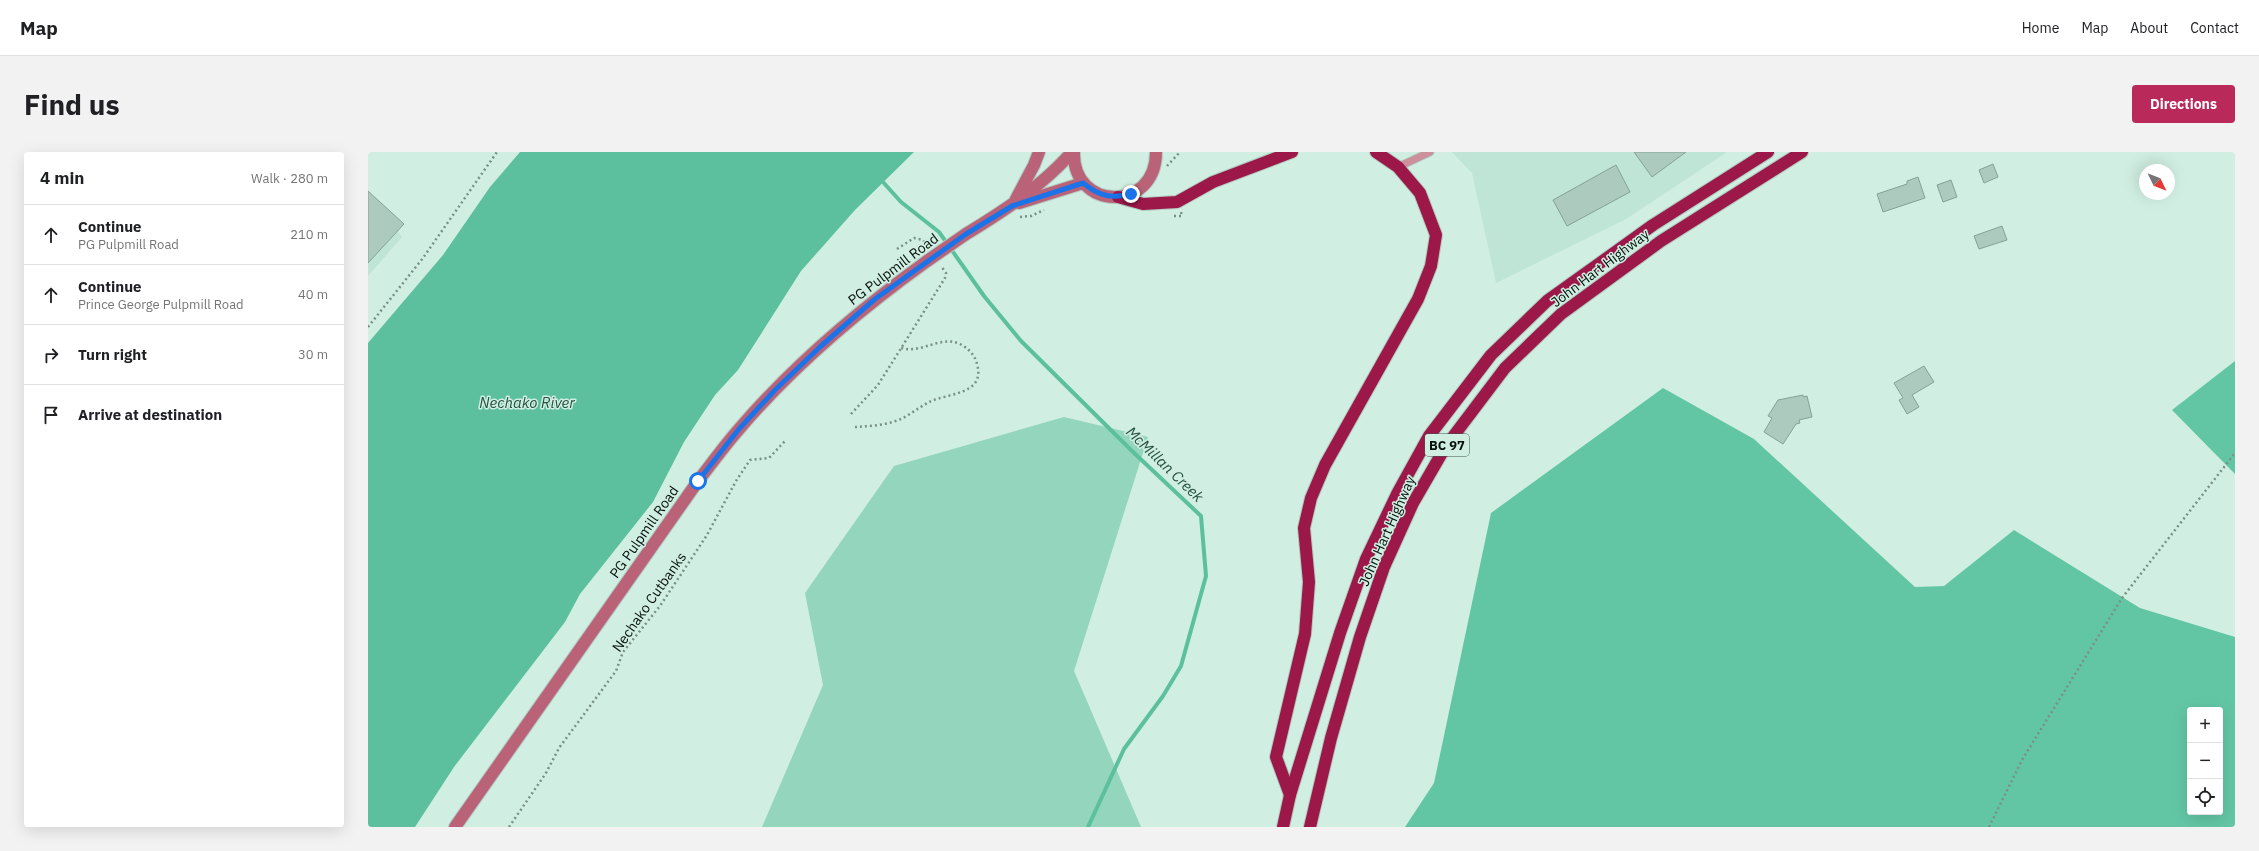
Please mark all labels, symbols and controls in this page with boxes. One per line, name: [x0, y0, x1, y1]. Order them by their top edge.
text: Map: [20, 16, 58, 40]
text: Home: [2022, 19, 2059, 37]
text: Map: [2081, 19, 2108, 37]
text: About: [2130, 19, 2168, 37]
text: Contact: [2190, 19, 2239, 37]
button: Directions: [2132, 85, 2235, 123]
text: Find us: [24, 86, 120, 123]
north arrow: [2139, 164, 2175, 200]
text: 4 min: [40, 167, 84, 189]
text: Walk · 280 m: [251, 170, 328, 187]
route end: [1122, 185, 1140, 203]
text: Continue: [78, 217, 142, 236]
icon: ahead: [40, 224, 62, 246]
street label: John Hart Highway: [1547, 225, 1653, 311]
text: 210 m: [290, 226, 328, 243]
street label: PG Pulpmill Road: [844, 229, 942, 309]
text: PG Pulpmill Road: [78, 236, 179, 253]
text: Continue: [78, 277, 142, 296]
icon: ahead: [40, 284, 62, 306]
text: 40 m: [298, 286, 328, 303]
text: Prince George Pulpmill Road: [78, 296, 244, 313]
icon: right: [40, 344, 62, 366]
text: Turn right: [78, 345, 147, 364]
text: 30 m: [298, 346, 328, 363]
water label: Nechako River: [479, 393, 575, 412]
icon: arrive: [40, 404, 62, 426]
text: Arrive at destination: [78, 405, 222, 424]
water label: McMillan Creek: [1122, 422, 1208, 506]
road number: BC 97: [1425, 434, 1469, 456]
route start: [689, 472, 707, 490]
street label: John Hart Highway: [1355, 473, 1419, 589]
street label: PG Pulpmill Road: [605, 482, 683, 582]
street label: Nechako Cutbanks: [608, 549, 690, 655]
map controls: [2187, 707, 2223, 815]
button: +: [2187, 707, 2223, 743]
button: −: [2187, 743, 2223, 779]
button: locate: [2187, 779, 2223, 815]

